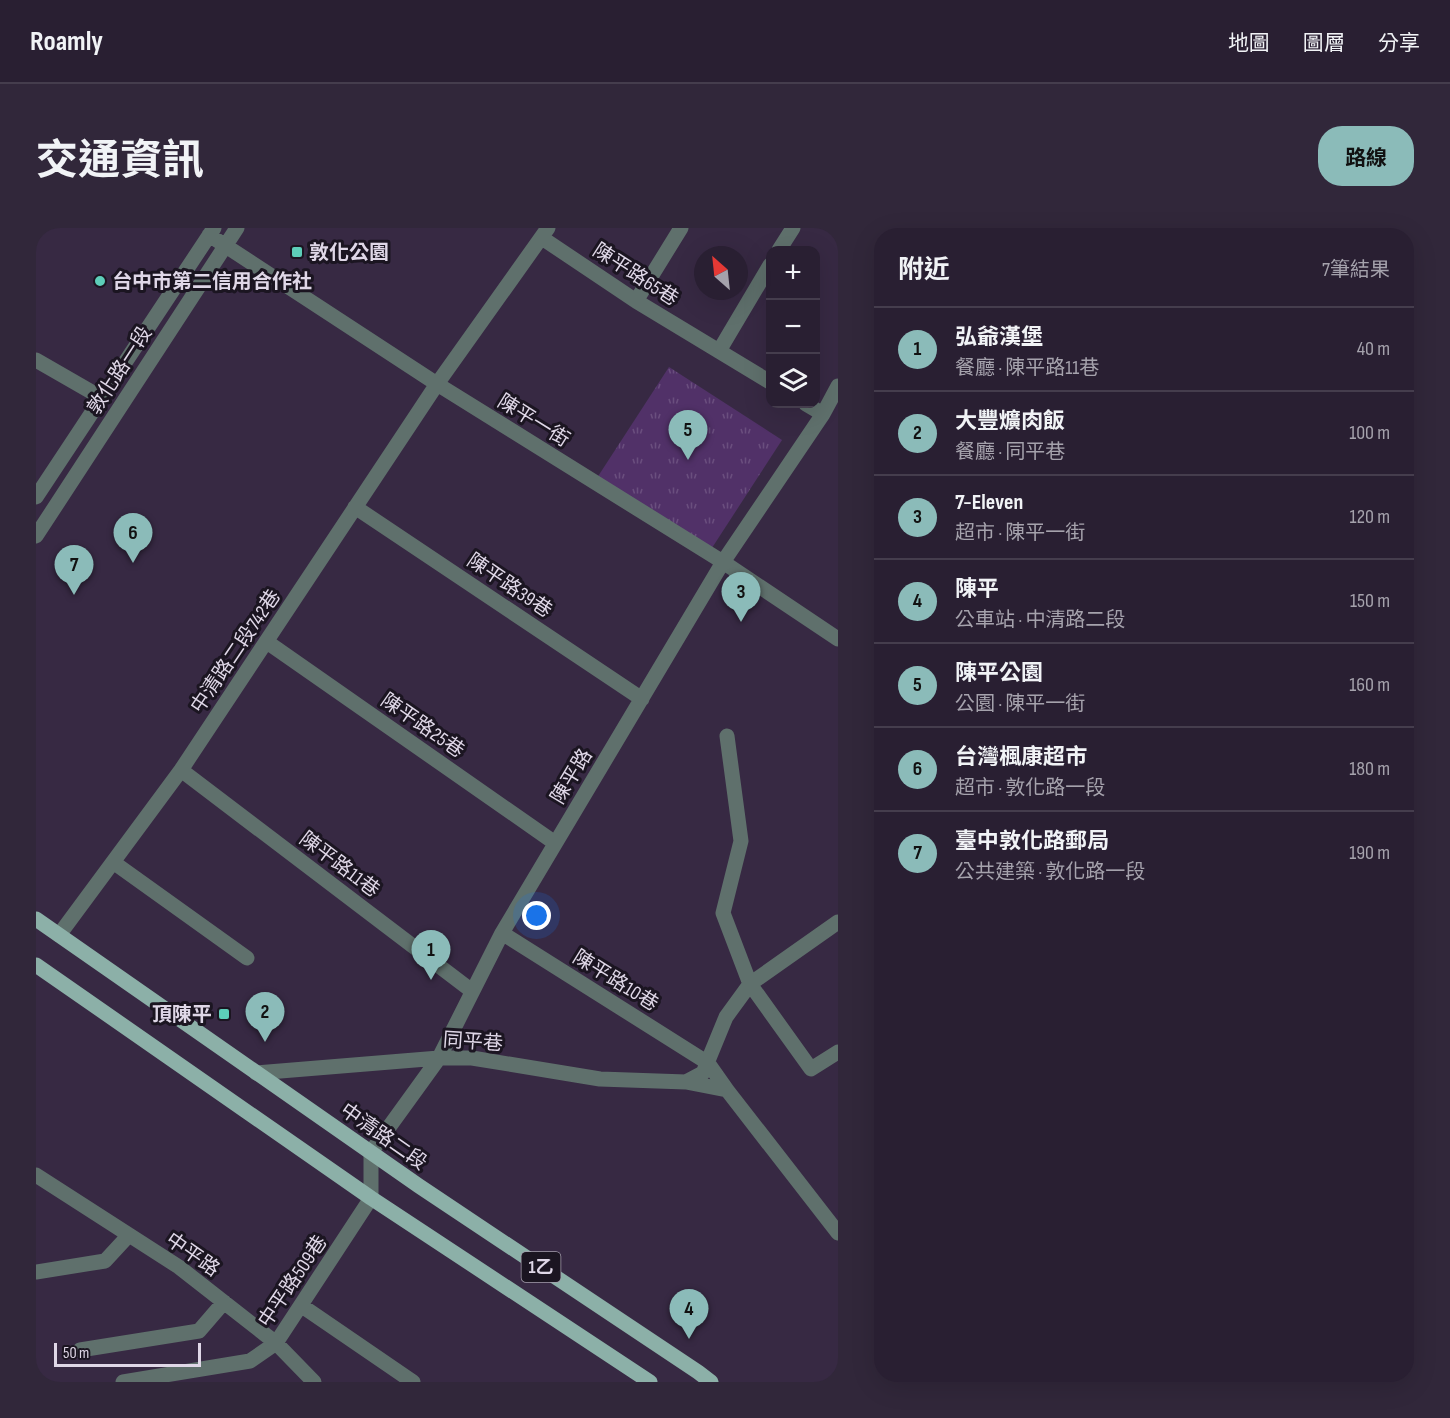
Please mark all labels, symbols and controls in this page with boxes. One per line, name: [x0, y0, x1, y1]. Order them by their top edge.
text: Roamly: [30, 25, 103, 58]
text: 地圖: [1228, 31, 1270, 56]
text: 圖層: [1303, 31, 1345, 56]
text: 分享: [1378, 31, 1420, 56]
button: 路線: [1318, 126, 1414, 186]
text: 交通資訊: [36, 136, 204, 187]
street label: 陳平路65巷: [588, 238, 683, 311]
place label: 敦化公園: [309, 241, 389, 265]
marker: 敦化公園: [290, 245, 304, 259]
north arrow: [694, 246, 748, 300]
map controls: [766, 246, 820, 408]
button: +: [766, 246, 820, 300]
text: 附近: [898, 255, 950, 286]
text: 7筆結果: [1322, 258, 1390, 282]
place label: 台中市第二信用合作社: [112, 270, 312, 294]
marker: 台中市第二信用合作社: [93, 274, 107, 288]
button: −: [766, 300, 820, 354]
street label: 敦化路一段: [83, 322, 157, 419]
text: 弘爺漢堡: [955, 324, 1043, 351]
text: 1: [914, 337, 921, 361]
text: 40 m: [1357, 337, 1390, 361]
button: layers: [766, 354, 820, 408]
text: 餐廳 · 陳平路11巷: [955, 356, 1099, 380]
street label: 陳平一街: [493, 389, 574, 452]
text: 大豐爌肉飯: [955, 408, 1065, 435]
pin: 5: [668, 410, 708, 460]
text: 2: [913, 421, 922, 445]
text: 100 m: [1349, 421, 1390, 445]
text: 餐廳 · 同平巷: [955, 440, 1065, 464]
text: 7-Eleven: [955, 489, 1023, 516]
text: 3: [913, 505, 922, 529]
text: 120 m: [1350, 505, 1390, 529]
pin: 6: [114, 514, 152, 563]
text: 超市 · 陳平一街: [955, 521, 1085, 545]
pin: 7: [54, 546, 93, 595]
street label: 陳平路39巷: [462, 549, 556, 623]
pin: 3: [722, 572, 760, 622]
text: 陳平: [955, 576, 999, 603]
street label: 中清路二段742巷: [186, 585, 286, 718]
text: 4: [913, 589, 922, 613]
text: 150 m: [1350, 589, 1390, 613]
text: 公車站 · 中清路二段: [955, 608, 1125, 632]
text: 陳平公園: [955, 660, 1043, 687]
text: 5: [913, 673, 922, 697]
text: 160 m: [1349, 673, 1390, 697]
street label: 陳平路25巷: [376, 688, 469, 763]
text: 公園 · 陳平一街: [955, 692, 1085, 716]
text: 台灣楓康超市: [955, 744, 1087, 771]
street label: 陳平路: [546, 745, 598, 808]
text: 6: [913, 757, 922, 781]
text: 180 m: [1349, 757, 1390, 781]
text: 超市 · 敦化路一段: [955, 776, 1105, 800]
street label: 陳平路11巷: [295, 827, 384, 903]
text: 臺中敦化路郵局: [955, 828, 1109, 855]
text: 7: [913, 841, 922, 865]
text: 190 m: [1349, 841, 1390, 865]
text: 公共建築 · 敦化路一段: [955, 860, 1145, 884]
your location: [522, 901, 551, 930]
pin: 1: [412, 930, 450, 980]
street label: 陳平路10巷: [568, 945, 663, 1016]
pin: 2: [246, 992, 284, 1042]
place label: 頂陳平: [152, 1003, 212, 1027]
marker: 頂陳平: [217, 1007, 231, 1021]
street label: 同平巷: [442, 1028, 504, 1056]
street label: 中清路二段: [336, 1098, 431, 1175]
street label: 中平路: [161, 1228, 224, 1282]
street label: 中平路509巷: [253, 1231, 332, 1332]
road number: 1乙: [522, 1252, 560, 1282]
pin: 4: [670, 1290, 708, 1339]
scale bar: [54, 1340, 201, 1368]
text: 50 m: [63, 1344, 89, 1363]

